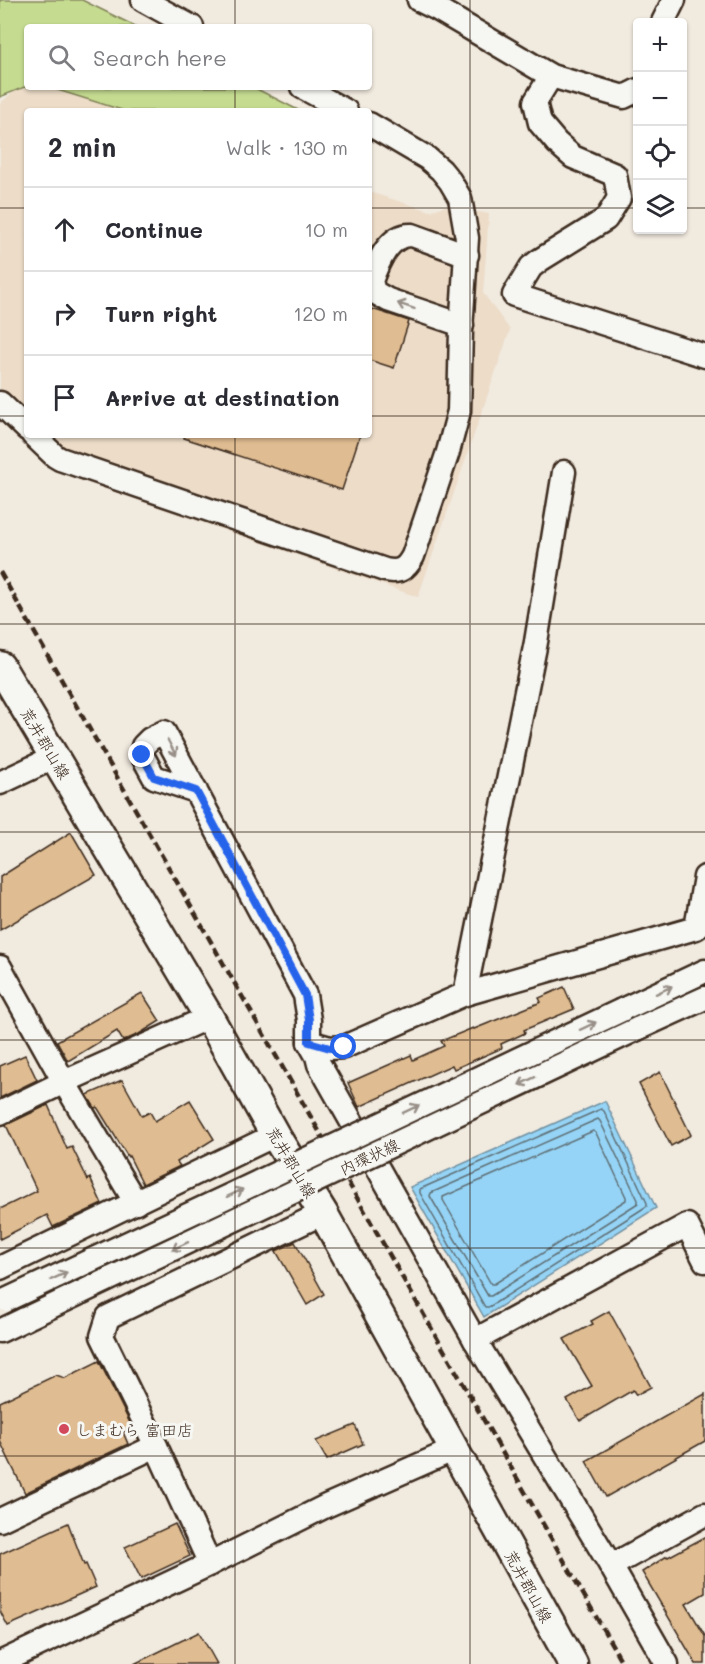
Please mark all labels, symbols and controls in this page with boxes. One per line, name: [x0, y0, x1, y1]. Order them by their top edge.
map controls: [633, 18, 687, 234]
button: +: [633, 18, 687, 72]
search box: [24, 24, 372, 90]
icon: search: [45, 41, 78, 74]
text: Search here: [93, 43, 227, 72]
button: −: [633, 72, 687, 126]
button: locate: [633, 126, 687, 180]
text: 2 min: [48, 130, 116, 164]
text: Walk · 130 m: [225, 134, 348, 160]
button: layers: [633, 180, 687, 234]
icon: ahead: [48, 213, 81, 246]
text: Continue: [105, 215, 203, 244]
text: 10 m: [304, 216, 348, 242]
icon: right: [48, 297, 81, 330]
text: Turn right: [105, 299, 217, 328]
text: 120 m: [293, 300, 348, 326]
one-way arrow: [397, 300, 416, 311]
icon: arrive: [48, 381, 81, 414]
text: Arrive at destination: [105, 383, 340, 412]
street label: 荒井郡山線: [16, 703, 76, 783]
one-way arrow: [167, 739, 178, 757]
route end: [128, 741, 154, 767]
one-way arrow: [654, 984, 672, 996]
one-way arrow: [578, 1019, 596, 1031]
route start: [330, 1033, 356, 1059]
one-way arrow: [519, 1076, 537, 1088]
one-way arrow: [402, 1102, 420, 1114]
street label: 荒井郡山線: [262, 1122, 322, 1202]
street label: 内環状線: [336, 1133, 402, 1179]
one-way arrow: [226, 1187, 244, 1199]
one-way arrow: [171, 1240, 189, 1252]
one-way arrow: [49, 1269, 67, 1281]
place label: しまむら 富田店: [76, 1419, 193, 1440]
marker: しまむら 富田店: [57, 1422, 71, 1436]
street label: 荒井郡山線: [500, 1546, 558, 1626]

